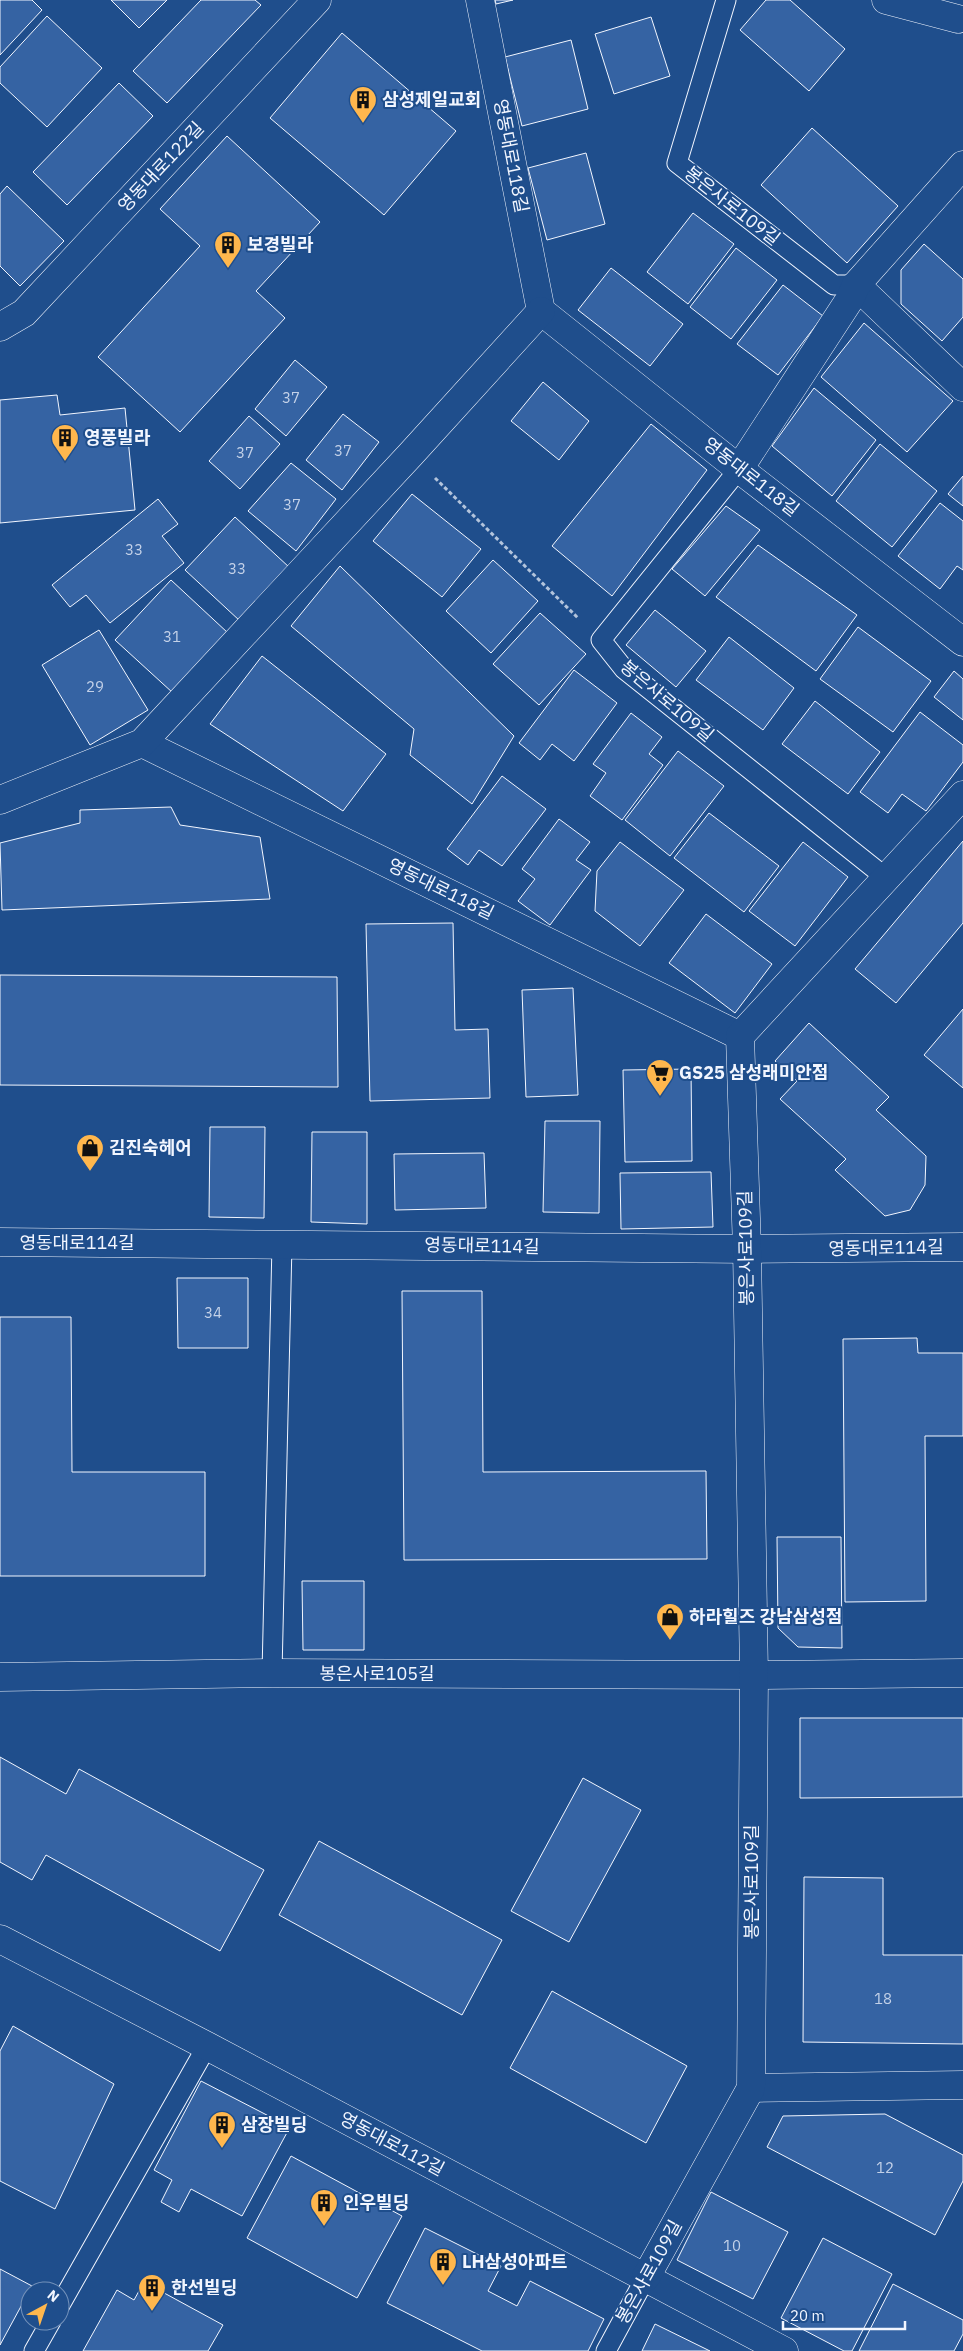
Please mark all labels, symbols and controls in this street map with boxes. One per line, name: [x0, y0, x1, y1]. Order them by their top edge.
building icon: 삼성제일교회: [348, 85, 378, 124]
place label: 삼성제일교회: [382, 88, 481, 111]
street label: 영동대로118길: [489, 97, 534, 215]
street label: 영동대로122길: [113, 117, 208, 217]
street label: 봉은사로109길: [680, 161, 785, 250]
building icon: 보경빌라: [213, 230, 243, 269]
place label: 보경빌라: [247, 233, 314, 256]
house number: 37: [282, 388, 300, 407]
building icon: 영풍빌라: [50, 423, 80, 462]
place label: 영풍빌라: [84, 426, 151, 449]
street label: 영동대로118길: [699, 432, 804, 521]
house number: 37: [334, 441, 352, 460]
house number: 37: [236, 443, 254, 462]
house number: 37: [283, 495, 301, 514]
house number: 33: [125, 540, 143, 559]
house number: 33: [228, 559, 246, 578]
house number: 31: [163, 627, 181, 646]
street label: 봉은사로109길: [616, 655, 719, 746]
house number: 29: [86, 677, 104, 696]
street label: 영동대로118길: [384, 853, 498, 924]
supermarket icon: GS25 삼성래미안점: [645, 1058, 675, 1097]
place label: GS25 삼성래미안점: [679, 1061, 828, 1084]
shop icon: 김진숙헤어: [75, 1133, 105, 1172]
place label: 김진숙헤어: [109, 1136, 192, 1159]
street label: 봉은사로109길: [733, 1190, 758, 1306]
street label: 영동대로114길: [19, 1231, 135, 1254]
street label: 영동대로114길: [424, 1233, 540, 1258]
street label: 영동대로114길: [828, 1235, 944, 1260]
house number: 34: [204, 1303, 222, 1322]
shop icon: 하라힐즈 강남삼성점: [655, 1602, 685, 1641]
place label: 하라힐즈 강남삼성점: [689, 1605, 842, 1628]
street label: 봉은사로105길: [319, 1662, 435, 1685]
street label: 봉은사로109길: [740, 1824, 763, 1940]
house number: 18: [874, 1989, 892, 2008]
street label: 영동대로112길: [336, 2106, 448, 2181]
building icon: 삼장빌딩: [207, 2110, 237, 2149]
place label: 삼장빌딩: [241, 2113, 307, 2136]
house number: 12: [876, 2158, 894, 2177]
building icon: 인우빌딩: [309, 2188, 339, 2227]
place label: 인우빌딩: [343, 2191, 409, 2214]
street label: 봉은사로109길: [611, 2216, 687, 2328]
house number: 10: [723, 2236, 741, 2255]
building icon: LH삼성아파트: [428, 2247, 458, 2286]
place label: LH삼성아파트: [462, 2250, 567, 2273]
building icon: 한선빌딩: [137, 2273, 167, 2312]
place label: 한선빌딩: [171, 2276, 237, 2299]
north arrow: [20, 2281, 70, 2331]
text: N: [44, 2286, 63, 2306]
scale bar: [783, 2298, 906, 2330]
text: 20 m: [790, 2306, 825, 2325]

